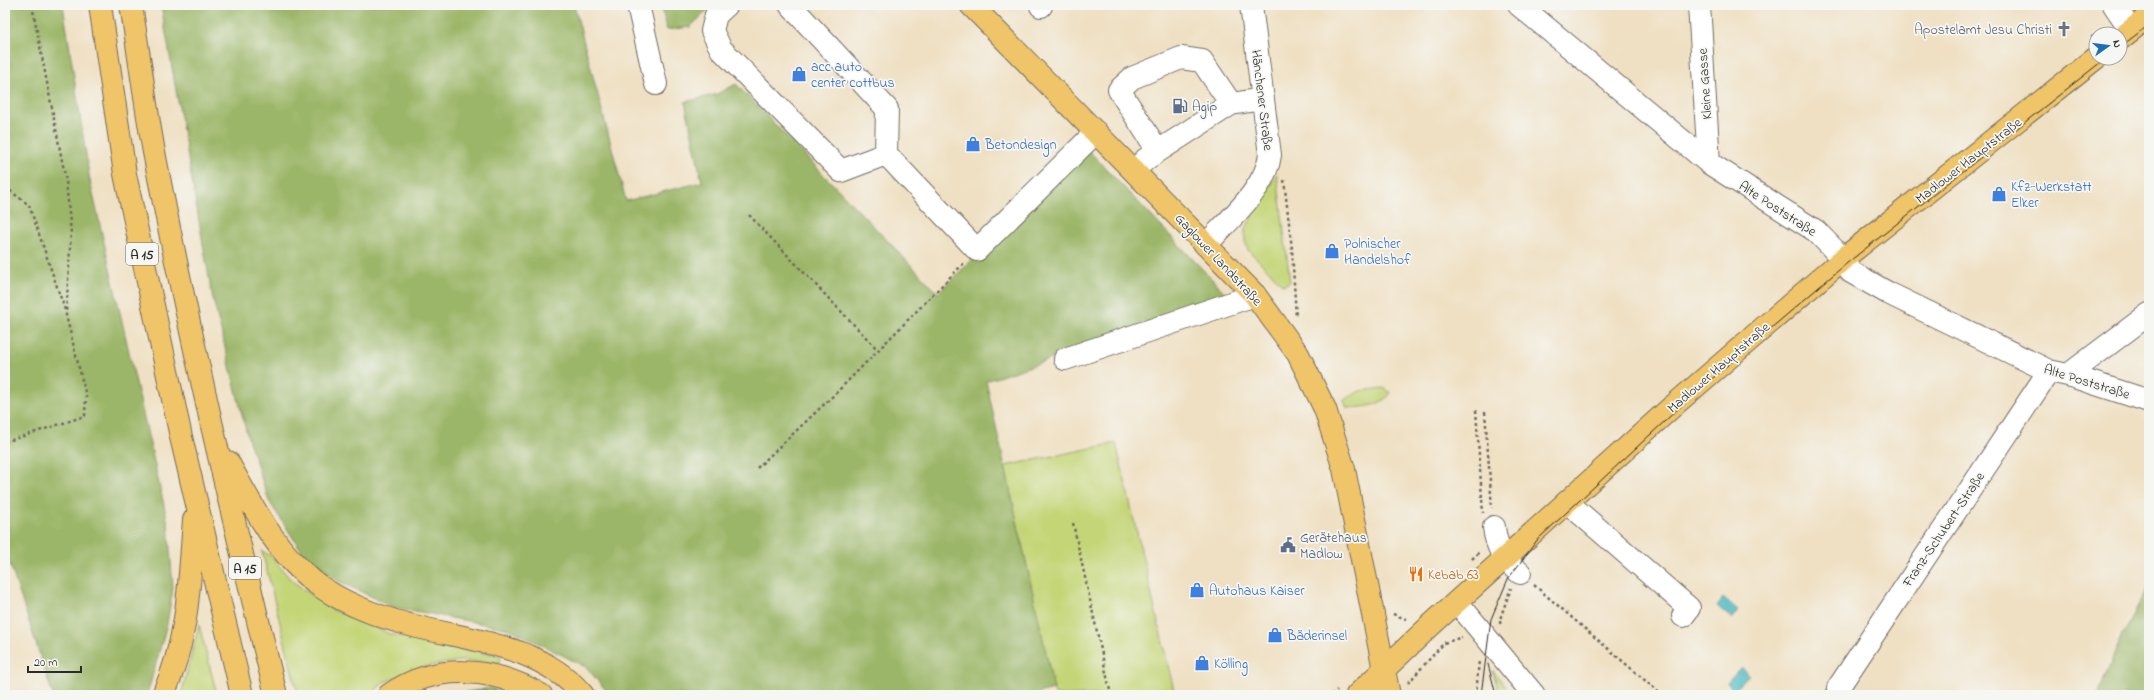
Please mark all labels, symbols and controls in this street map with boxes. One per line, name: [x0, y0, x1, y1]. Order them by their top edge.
place label: Apostelamt Jesu Christi: [1914, 20, 2052, 41]
church icon: Apostelamt Jesu Christi: [2055, 20, 2073, 38]
north arrow: [2088, 26, 2128, 66]
text: N: [2108, 38, 2125, 49]
street label: Kleine Gasse: [1692, 47, 1718, 120]
street label: Hänchener Straße: [1245, 49, 1278, 153]
place label: acc auto center cottbus: [811, 57, 895, 94]
shop icon: acc auto center cottbus: [790, 65, 808, 83]
fuel station icon: Agip: [1171, 97, 1189, 115]
place label: Agip: [1192, 97, 1217, 119]
street label: Madlower Hauptstraße: [1911, 112, 2027, 210]
shop icon: Betondesign: [964, 135, 982, 153]
place label: Betondesign: [984, 135, 1057, 157]
street label: Alte Poststraße: [1734, 176, 1821, 243]
place label: Kfz-Werkstatt Elker: [2011, 177, 2092, 214]
shop icon: Kfz-Werkstatt Elker: [1990, 185, 2008, 203]
street label: Gaglower Landstraße: [1169, 209, 1267, 312]
place label: Polnischer Handelshof: [1344, 234, 1411, 271]
shop icon: Polnischer Handelshof: [1323, 242, 1341, 260]
road number: A 15: [126, 243, 158, 265]
street label: Madlower Hauptstraße: [1663, 317, 1776, 419]
street label: Alte Poststraße: [2041, 359, 2133, 406]
street label: Franz-Schubert-Straße: [1897, 467, 1991, 592]
place label: Gerätehaus Madlow: [1300, 528, 1367, 565]
public building icon: Gerätehaus Madlow: [1279, 536, 1297, 554]
road number: A 15: [229, 557, 261, 579]
restaurant icon: Kebab 63: [1407, 565, 1425, 583]
place label: Kebab 63: [1428, 565, 1479, 586]
shop icon: Autohaus Kaiser: [1188, 581, 1206, 599]
place label: Autohaus Kaiser: [1209, 581, 1305, 602]
shop icon: Bäderinsel: [1266, 626, 1284, 644]
place label: Bäderinsel: [1286, 626, 1347, 647]
scale bar: [28, 648, 81, 674]
text: 20 m: [34, 654, 57, 672]
shop icon: Kölling: [1193, 654, 1211, 672]
place label: Kölling: [1214, 654, 1248, 676]

